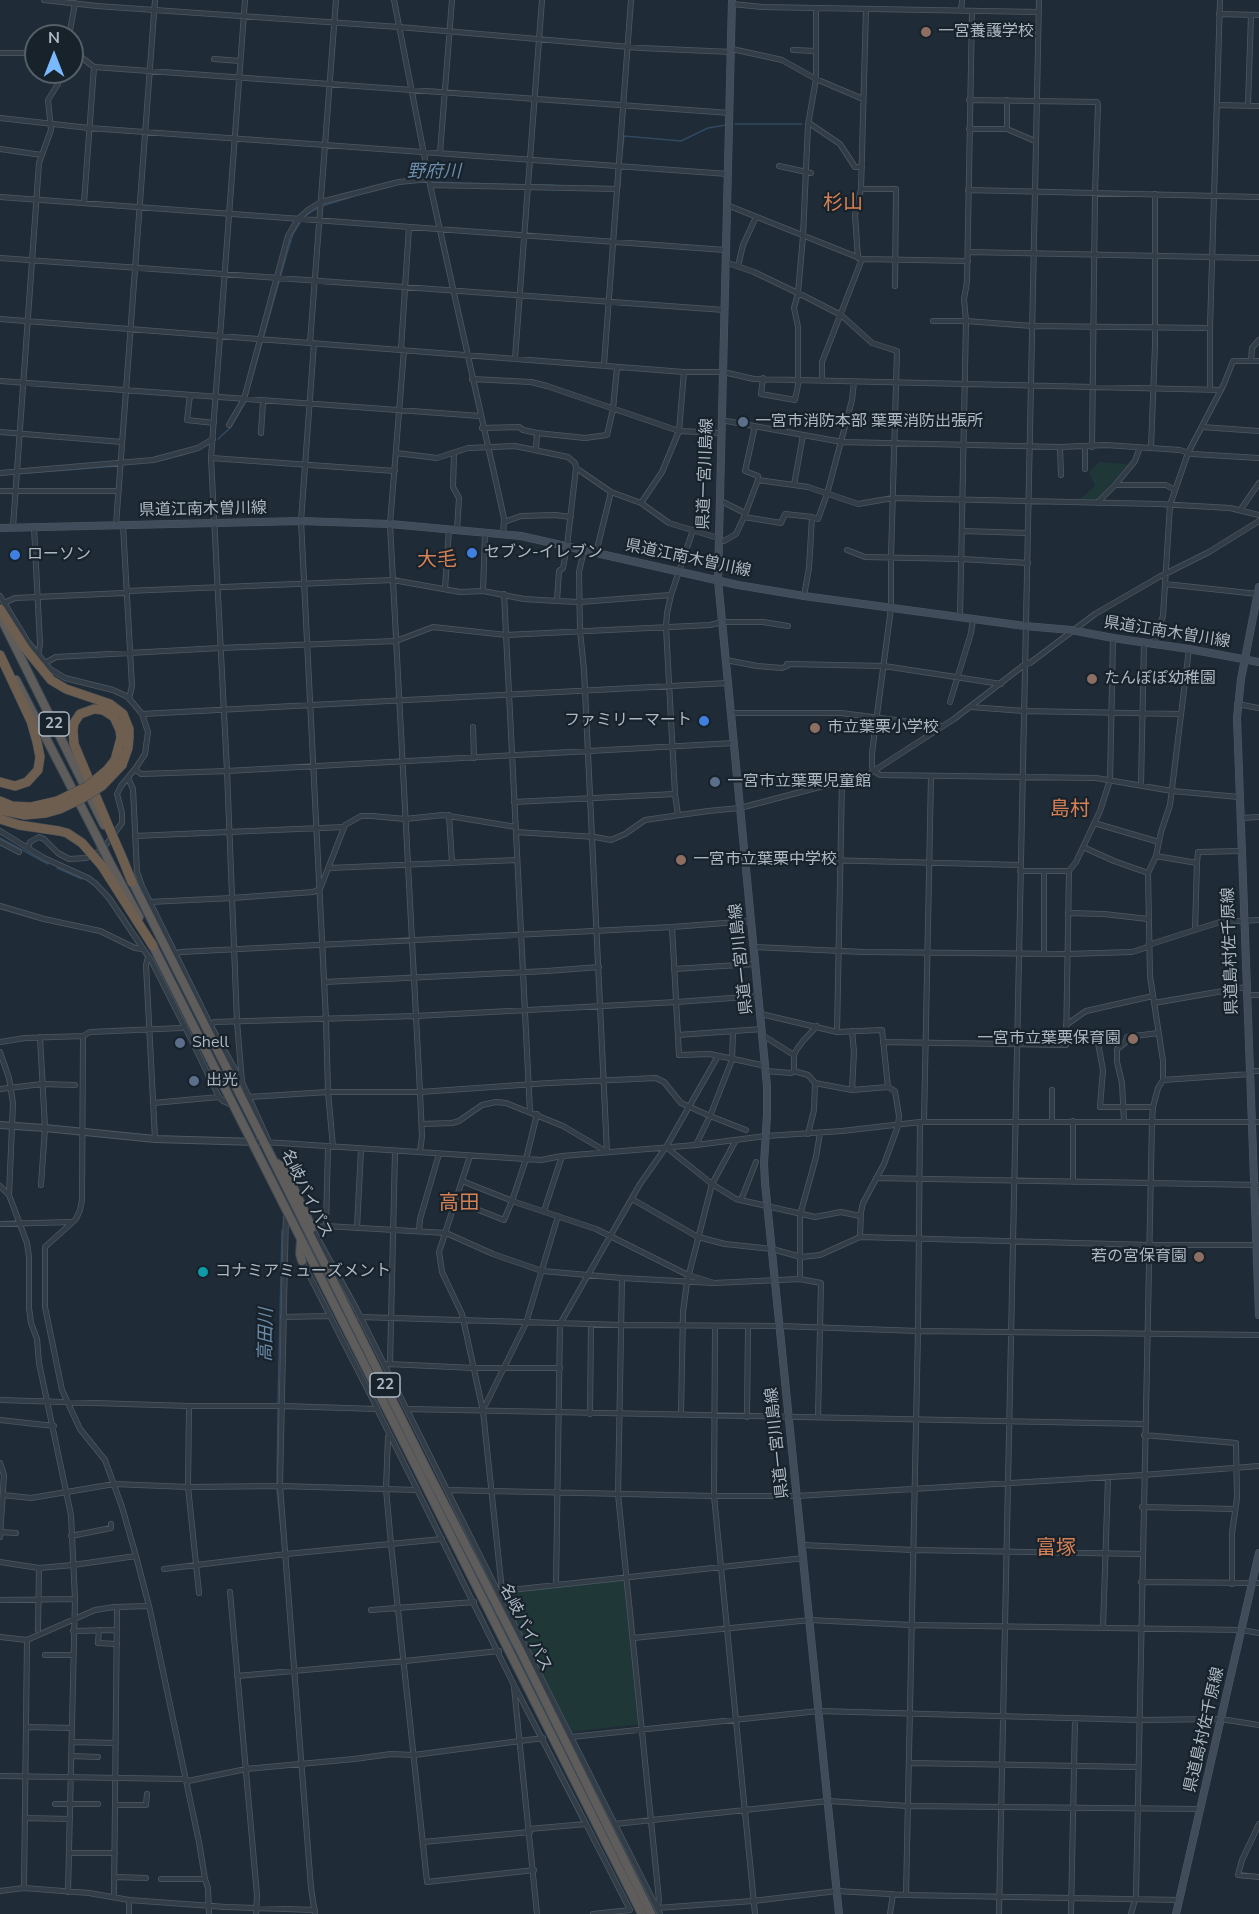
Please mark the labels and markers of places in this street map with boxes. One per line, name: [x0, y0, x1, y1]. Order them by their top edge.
place label: 一宮養護学校: [938, 22, 1034, 42]
marker: 一宮養護学校: [919, 25, 933, 39]
place label: 一宮市消防本部 葉栗消防出張所: [755, 412, 983, 432]
marker: 一宮市消防本部 葉栗消防出張所: [736, 415, 750, 429]
place label: セブン-イレブン: [484, 543, 603, 563]
place label: ローソン: [27, 545, 91, 565]
marker: セブン-イレブン: [465, 546, 479, 560]
marker: ローソン: [8, 548, 22, 562]
place label: たんぽぽ幼稚園: [1104, 669, 1216, 689]
marker: たんぽぽ幼稚園: [1085, 672, 1099, 686]
place label: ファミリーマート: [564, 711, 692, 731]
marker: ファミリーマート: [697, 714, 711, 728]
place label: 市立葉栗小学校: [827, 718, 939, 738]
marker: 市立葉栗小学校: [808, 721, 822, 735]
place label: 一宮市立葉栗児童館: [727, 772, 871, 792]
marker: 一宮市立葉栗児童館: [708, 775, 722, 789]
place label: 一宮市立葉栗中学校: [693, 850, 837, 870]
marker: 一宮市立葉栗中学校: [674, 853, 688, 867]
place label: 一宮市立葉栗保育園: [977, 1029, 1121, 1049]
marker: 一宮市立葉栗保育園: [1126, 1032, 1140, 1046]
place label: Shell: [192, 1033, 229, 1053]
marker: Shell: [173, 1036, 187, 1050]
place label: 出光: [206, 1071, 238, 1091]
marker: 出光: [187, 1074, 201, 1088]
place label: 若の宮保育園: [1091, 1247, 1187, 1267]
marker: 若の宮保育園: [1192, 1250, 1206, 1264]
place label: コナミアミューズメント: [215, 1262, 391, 1282]
marker: コナミアミューズメント: [196, 1265, 210, 1279]

